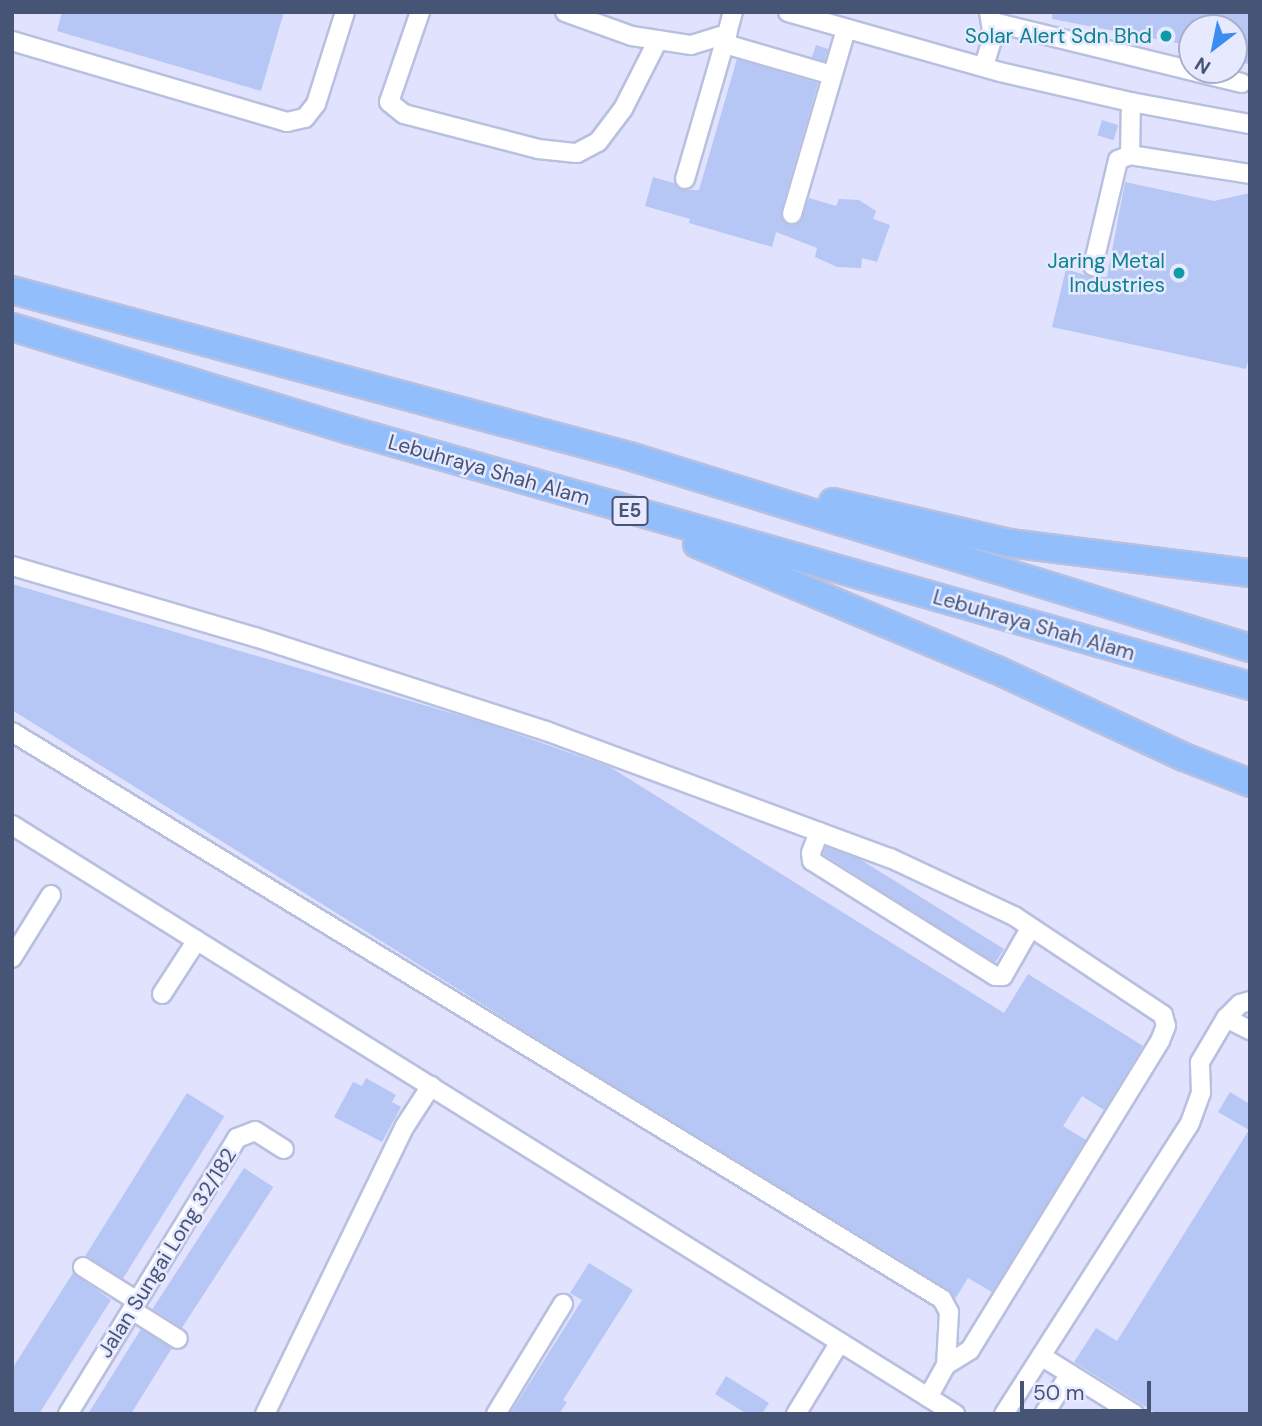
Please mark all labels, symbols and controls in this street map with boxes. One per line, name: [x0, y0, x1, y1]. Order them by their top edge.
north arrow: [1178, 14, 1248, 84]
place label: Solar Alert Sdn Bhd: [965, 23, 1152, 49]
marker: Solar Alert Sdn Bhd: [1158, 28, 1174, 44]
text: N: [1190, 51, 1215, 80]
place label: Jaring Metal Industries: [1047, 248, 1165, 298]
marker: Jaring Metal Industries: [1171, 265, 1187, 281]
street label: Lebuhraya Shah Alam: [385, 429, 593, 511]
road number: E5: [611, 496, 649, 526]
street label: Lebuhraya Shah Alam: [930, 584, 1138, 666]
street label: Jalan Sungai Long 32/182: [92, 1144, 242, 1362]
scale bar: [1024, 1366, 1155, 1410]
text: 50 m: [1033, 1379, 1084, 1407]

